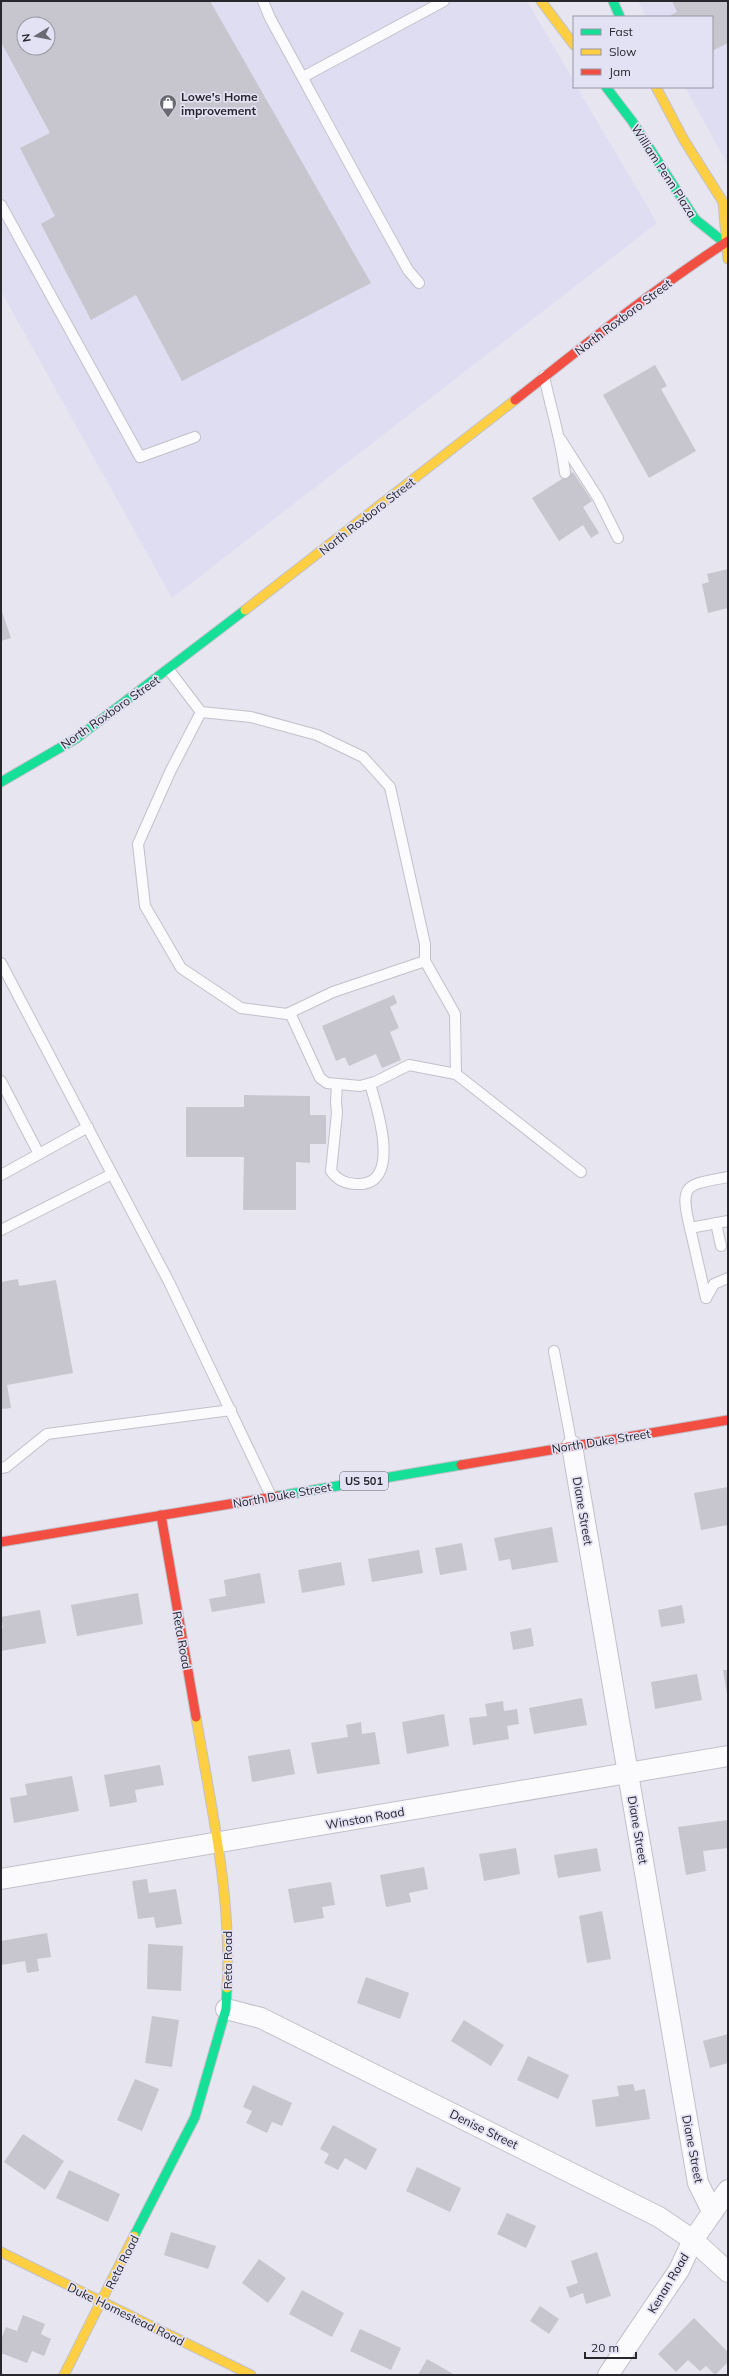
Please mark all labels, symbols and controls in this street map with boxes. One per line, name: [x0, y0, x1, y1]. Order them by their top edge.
north arrow: [16, 16, 56, 56]
legend: [573, 16, 713, 88]
text: Fast: [609, 24, 633, 39]
text: N: [19, 32, 34, 43]
text: Slow: [609, 44, 637, 59]
text: Jam: [609, 64, 631, 79]
place label: Lowe's Home improvement: [181, 89, 258, 118]
shop icon: Lowe's Home improvement: [158, 93, 178, 118]
street label: William Penn Plaza: [628, 122, 700, 220]
street label: North Roxboro Street: [572, 276, 674, 358]
street label: North Roxboro Street: [316, 474, 418, 558]
street label: North Roxboro Street: [58, 672, 162, 752]
street label: North Duke Street: [551, 1426, 651, 1456]
road number: US 501: [340, 1472, 388, 1490]
street label: Diane Street: [570, 1476, 596, 1546]
street label: North Duke Street: [232, 1479, 332, 1511]
street label: Reta Road: [170, 1610, 194, 1670]
street label: Diane Street: [625, 1795, 651, 1865]
street label: Winston Road: [324, 1804, 406, 1832]
street label: Reta Road: [220, 1931, 235, 1989]
street label: Denise Street: [447, 2106, 521, 2152]
street label: Diane Street: [679, 2114, 707, 2184]
street label: Reta Road: [102, 2232, 142, 2292]
street label: Kenan Road: [644, 2250, 692, 2316]
street label: Duke Homestead Road: [65, 2279, 187, 2349]
scale bar: [585, 2334, 636, 2360]
text: 20 m: [591, 2340, 619, 2355]

